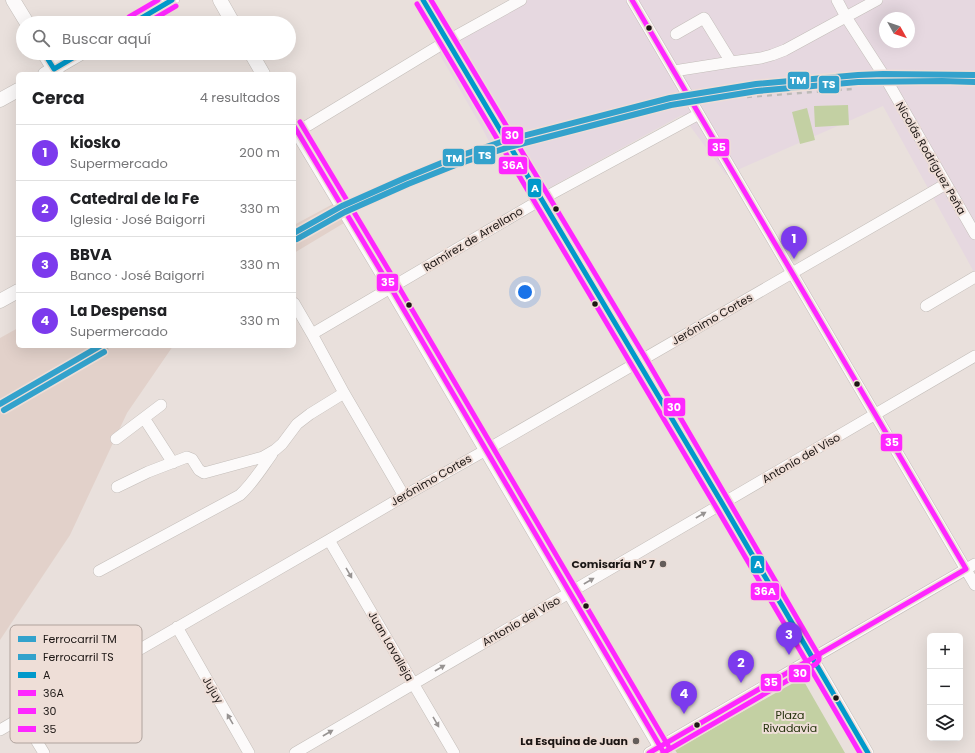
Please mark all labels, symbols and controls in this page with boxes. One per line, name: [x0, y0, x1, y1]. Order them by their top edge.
north arrow: [879, 12, 915, 48]
search box: [16, 16, 296, 60]
unlabelled marker: [644, 23, 654, 33]
icon: search: [30, 27, 52, 49]
text: Buscar aquí: [62, 28, 151, 49]
line badge: TM: [787, 71, 810, 90]
text: TM: [790, 72, 806, 88]
line badge: TS: [818, 75, 840, 94]
text: TS: [822, 76, 836, 92]
text: Cerca: [32, 86, 85, 110]
text: 4 resultados: [200, 88, 280, 107]
street label: Nicolás Rodríguez Peña: [892, 99, 970, 217]
line badge: 30: [501, 126, 524, 145]
text: 30: [505, 127, 519, 143]
text: kiosko: [70, 132, 120, 153]
line badge: 35: [707, 138, 730, 157]
text: 35: [712, 139, 726, 155]
text: 1: [43, 143, 47, 162]
text: 200 m: [239, 143, 280, 162]
line badge: TS: [473, 145, 496, 165]
text: TS: [478, 147, 492, 163]
line badge: TM: [442, 148, 465, 167]
text: TM: [446, 150, 462, 166]
text: Supermercado: [70, 154, 168, 173]
line badge: 36A: [498, 156, 528, 175]
text: 36A: [502, 157, 524, 173]
line badge: A: [527, 178, 542, 198]
text: A: [531, 180, 539, 196]
text: Catedral de la Fe: [70, 188, 199, 209]
text: 2: [41, 199, 49, 218]
text: 330 m: [240, 199, 280, 218]
street label: Ramírez de Arrellano: [420, 203, 526, 275]
unlabelled marker: [551, 204, 561, 214]
text: Iglesia · José Baigorri: [70, 210, 205, 229]
pin: 1: [781, 226, 807, 259]
text: BBVA: [70, 244, 112, 265]
text: 3: [41, 255, 49, 274]
text: 330 m: [240, 255, 280, 274]
text: Banco · José Baigorri: [70, 266, 204, 285]
line badge: 35: [376, 273, 399, 292]
text: 35: [381, 274, 395, 290]
your location: [515, 282, 535, 302]
street label: Jerónimo Cortes: [669, 289, 756, 349]
unlabelled marker: [590, 299, 600, 309]
text: La Despensa: [70, 300, 167, 321]
unlabelled marker: [404, 300, 414, 310]
text: 4: [41, 311, 49, 330]
text: 330 m: [240, 311, 280, 330]
text: Supermercado: [70, 322, 168, 341]
unlabelled marker: [852, 379, 862, 389]
line badge: 30: [663, 397, 686, 417]
text: 30: [667, 399, 681, 415]
street label: Antonio del Viso: [759, 429, 843, 487]
line badge: 35: [880, 433, 903, 452]
text: 35: [885, 434, 899, 450]
street label: Jerónimo Cortes: [388, 450, 475, 510]
one-way arrow: [695, 512, 707, 519]
line badge: A: [750, 555, 765, 574]
place label: Comisaría N° 7: [571, 556, 655, 572]
text: A: [754, 556, 762, 572]
marker: Comisaría N° 7: [658, 559, 668, 569]
one-way arrow: [345, 568, 352, 579]
one-way arrow: [583, 577, 595, 584]
line badge: 36A: [750, 582, 780, 601]
text: 36A: [754, 583, 776, 599]
street label: Antonio del Viso: [479, 592, 563, 650]
unlabelled marker: [581, 601, 591, 611]
street label: Juan Lavalleja: [364, 608, 418, 684]
pin: 3: [776, 622, 802, 655]
legend: [10, 625, 142, 743]
text: Ferrocarril TM: [43, 631, 117, 647]
map controls: [927, 633, 963, 741]
button: +: [927, 633, 963, 669]
text: Ferrocarril TS: [43, 649, 114, 665]
pin: 2: [728, 650, 754, 683]
one-way arrow: [435, 664, 446, 671]
line badge: 30: [788, 664, 811, 683]
text: 30: [793, 665, 807, 681]
text: A: [43, 667, 51, 683]
button: −: [927, 669, 963, 705]
line badge: 35: [760, 673, 782, 692]
street label: Jujuy: [199, 674, 228, 707]
text: 35: [764, 674, 778, 690]
pin: 4: [671, 681, 697, 714]
text: 36A: [43, 685, 64, 701]
unlabelled marker: [831, 693, 841, 703]
text: 30: [43, 703, 56, 719]
button: layers: [927, 705, 963, 741]
park label: Plaza Rivadavia: [763, 707, 817, 736]
one-way arrow: [227, 713, 234, 725]
one-way arrow: [432, 716, 439, 728]
unlabelled marker: [692, 720, 702, 730]
text: 35: [43, 721, 56, 737]
one-way arrow: [322, 730, 334, 737]
place label: La Esquina de Juan: [520, 733, 628, 749]
marker: La Esquina de Juan: [631, 736, 641, 746]

